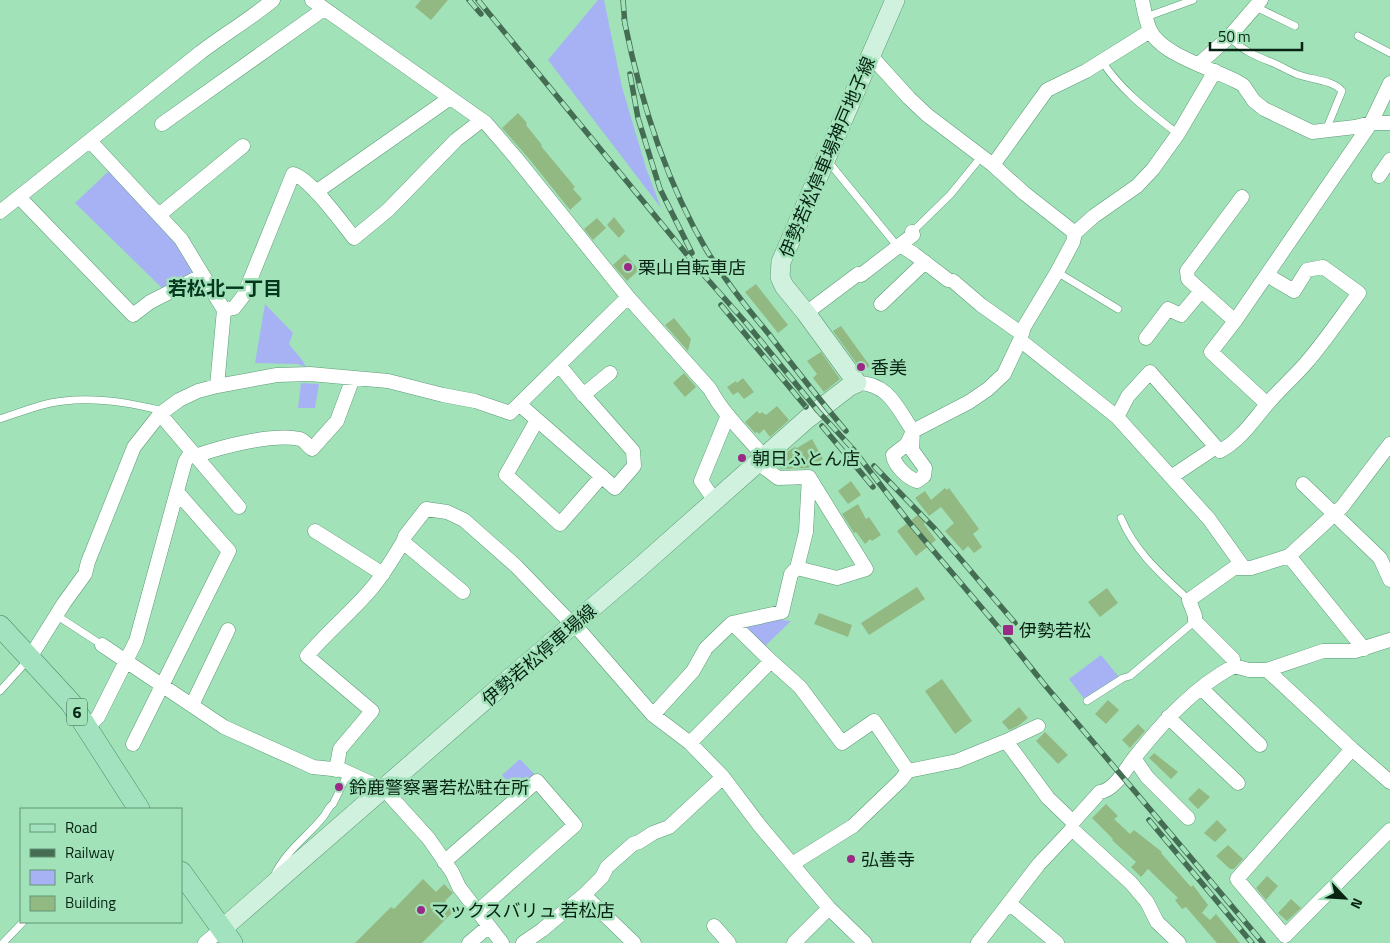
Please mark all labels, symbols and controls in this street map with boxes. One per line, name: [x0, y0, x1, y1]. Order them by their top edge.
scale bar: [1210, 20, 1302, 52]
text: 50 m: [1218, 25, 1251, 48]
street label: 伊勢若松停車場神戸地子線: [772, 52, 882, 262]
place label: 栗山自転車店: [638, 254, 746, 281]
marker: 栗山自転車店: [622, 261, 634, 273]
district label: 若松北一丁目: [168, 273, 282, 302]
place label: 香美: [871, 354, 907, 381]
marker: 香美: [855, 361, 867, 373]
place label: 朝日ふとん店: [752, 445, 860, 472]
marker: 朝日ふとん店: [736, 452, 748, 464]
street label: 伊勢若松停車場線: [476, 598, 602, 712]
place label: 伊勢若松: [1019, 617, 1091, 644]
marker: 伊勢若松: [1001, 623, 1015, 637]
road number: 6: [67, 699, 87, 726]
place label: 鈴鹿警察署若松駐在所: [349, 774, 529, 801]
marker: 鈴鹿警察署若松駐在所: [333, 781, 345, 793]
legend: [20, 808, 182, 923]
text: Road: [65, 816, 97, 839]
text: Railway: [65, 841, 115, 864]
place label: 弘善寺: [861, 846, 915, 873]
marker: 弘善寺: [845, 853, 857, 865]
text: Park: [65, 866, 94, 889]
north arrow: [1320, 873, 1370, 923]
text: Building: [65, 891, 116, 914]
text: N: [1346, 895, 1369, 913]
place label: マックスバリュ 若松店: [431, 897, 614, 924]
marker: マックスバリュ 若松店: [415, 904, 427, 916]

